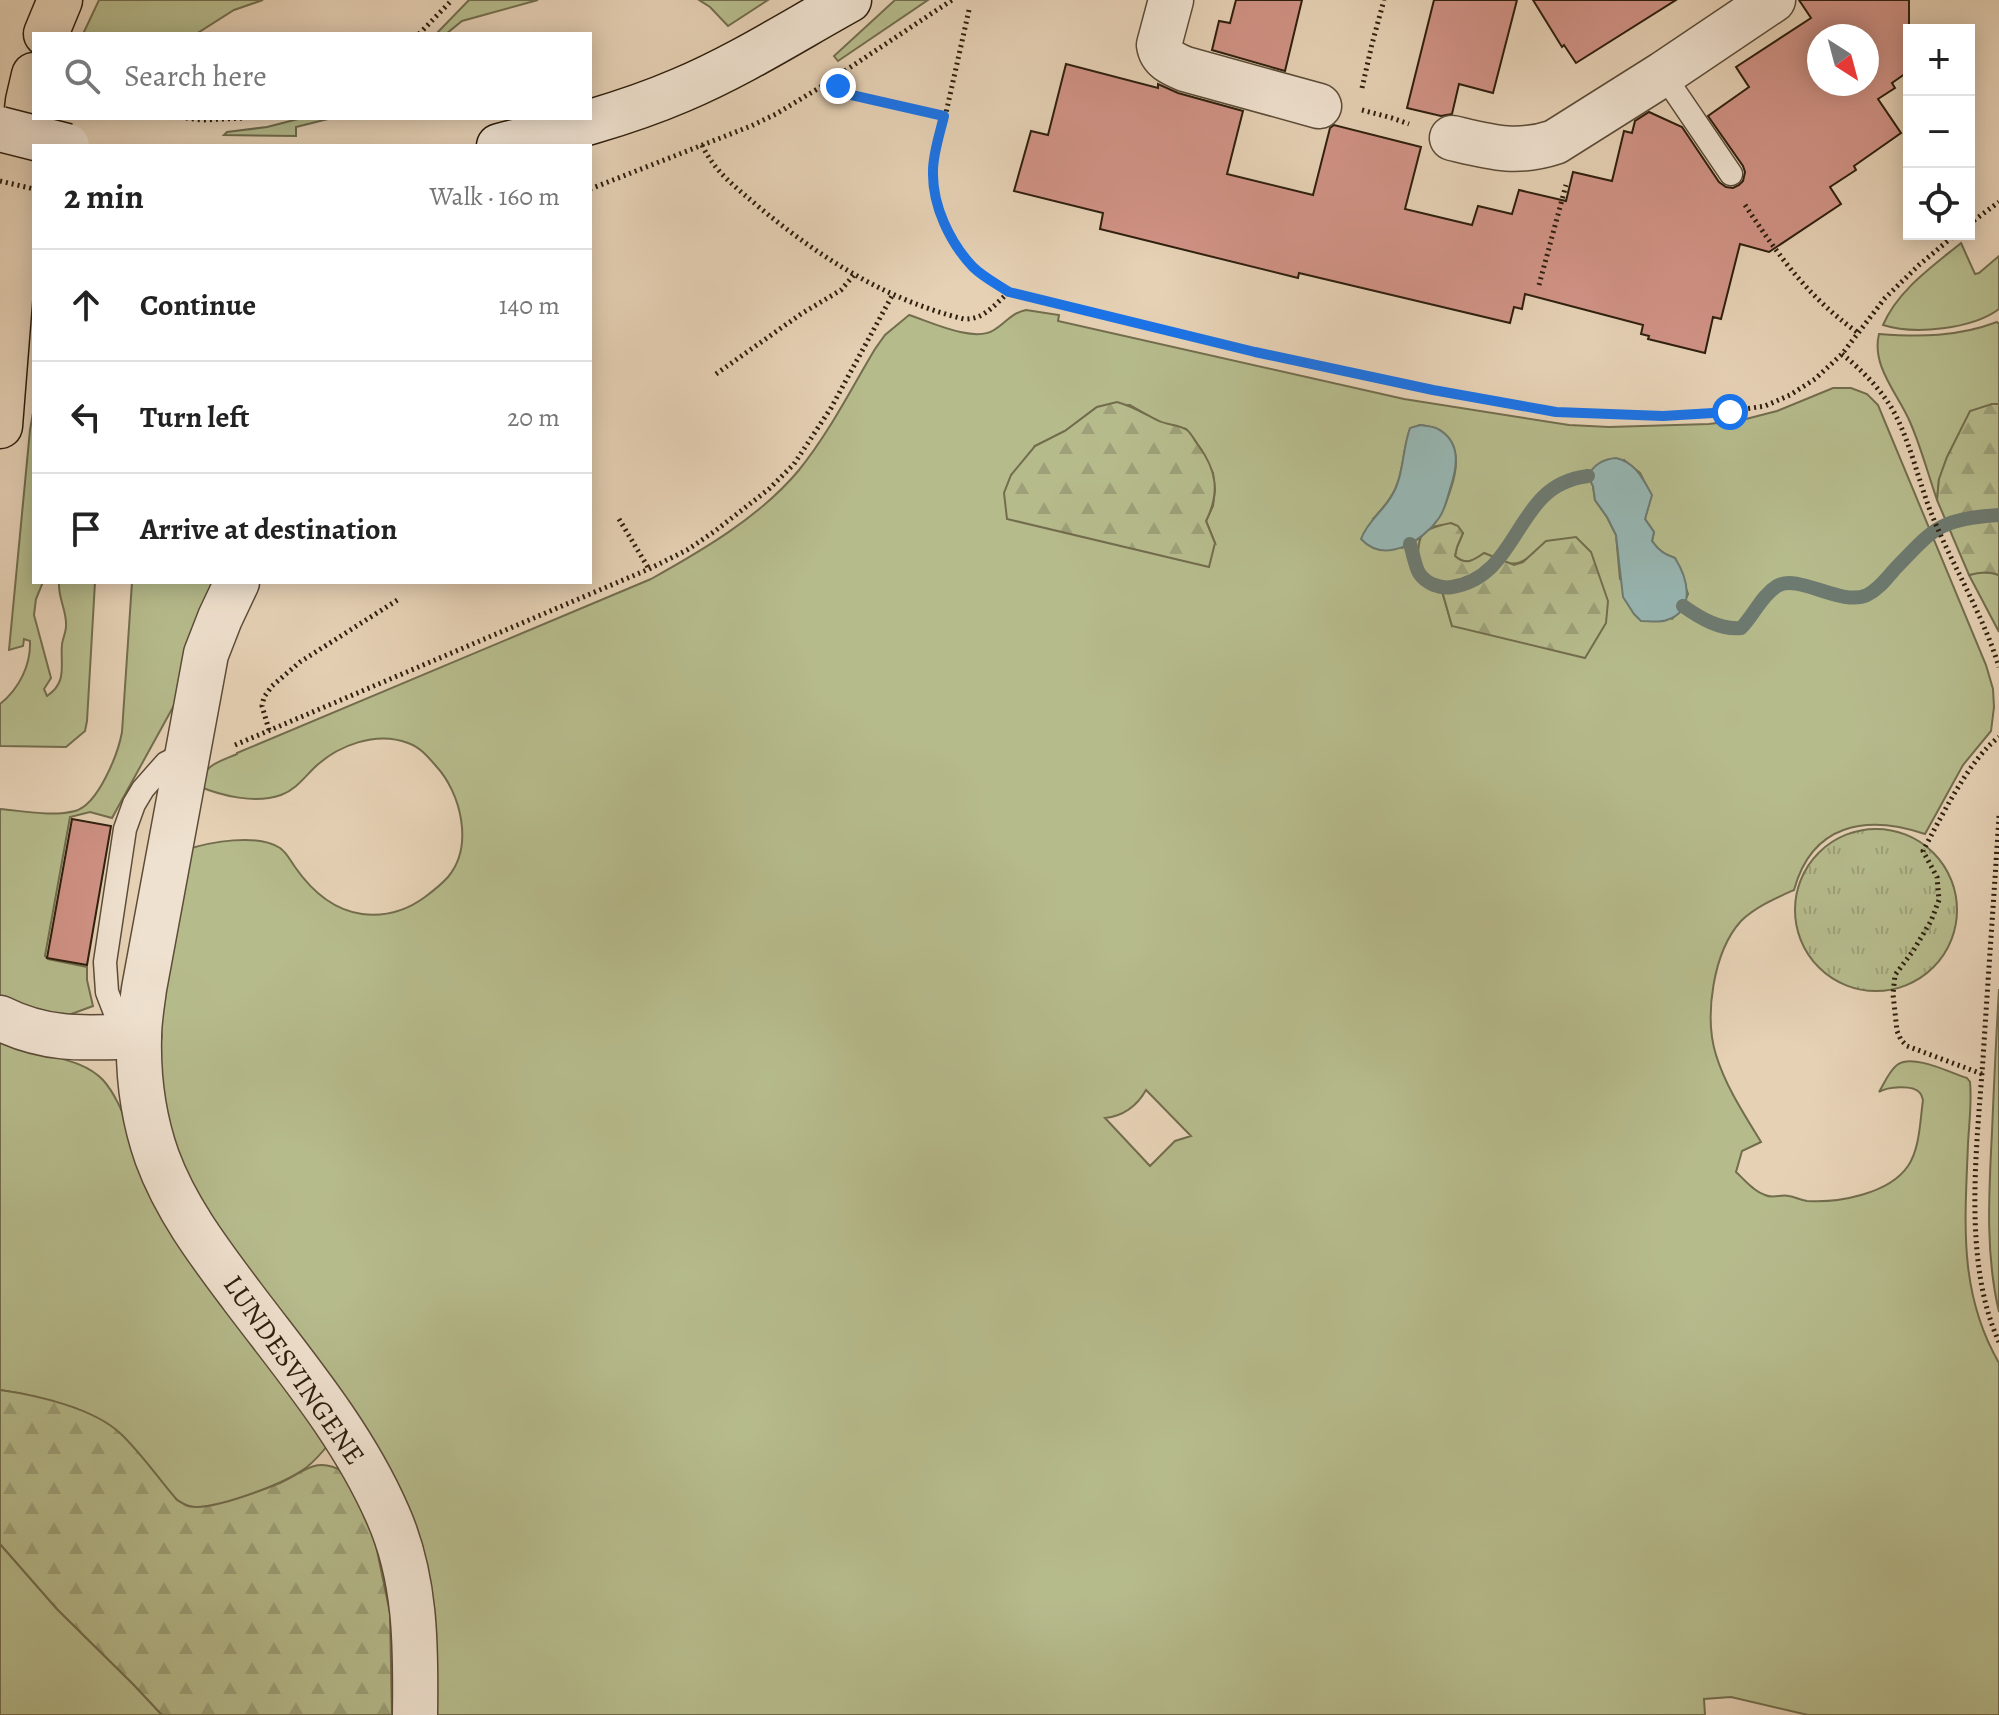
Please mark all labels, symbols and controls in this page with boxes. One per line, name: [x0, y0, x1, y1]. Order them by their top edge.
north arrow: [1807, 24, 1879, 96]
map controls: [1903, 24, 1975, 240]
button: +: [1903, 24, 1975, 96]
search box: [32, 32, 592, 120]
icon: search: [60, 54, 104, 98]
text: Search here: [124, 56, 267, 96]
route end: [820, 68, 856, 104]
button: −: [1903, 96, 1975, 168]
button: locate: [1903, 168, 1975, 240]
text: 2 min: [64, 173, 144, 220]
text: Walk · 160 m: [429, 179, 560, 214]
icon: ahead: [64, 283, 108, 327]
text: Continue: [140, 285, 256, 325]
text: 140 m: [499, 288, 560, 323]
route start: [1712, 394, 1748, 430]
icon: left: [64, 395, 108, 439]
text: Turn left: [140, 397, 249, 437]
text: 20 m: [507, 400, 560, 435]
icon: arrive: [64, 507, 108, 551]
text: Arrive at destination: [140, 509, 397, 549]
street label: LUNDESVINGENE: [214, 1267, 374, 1473]

